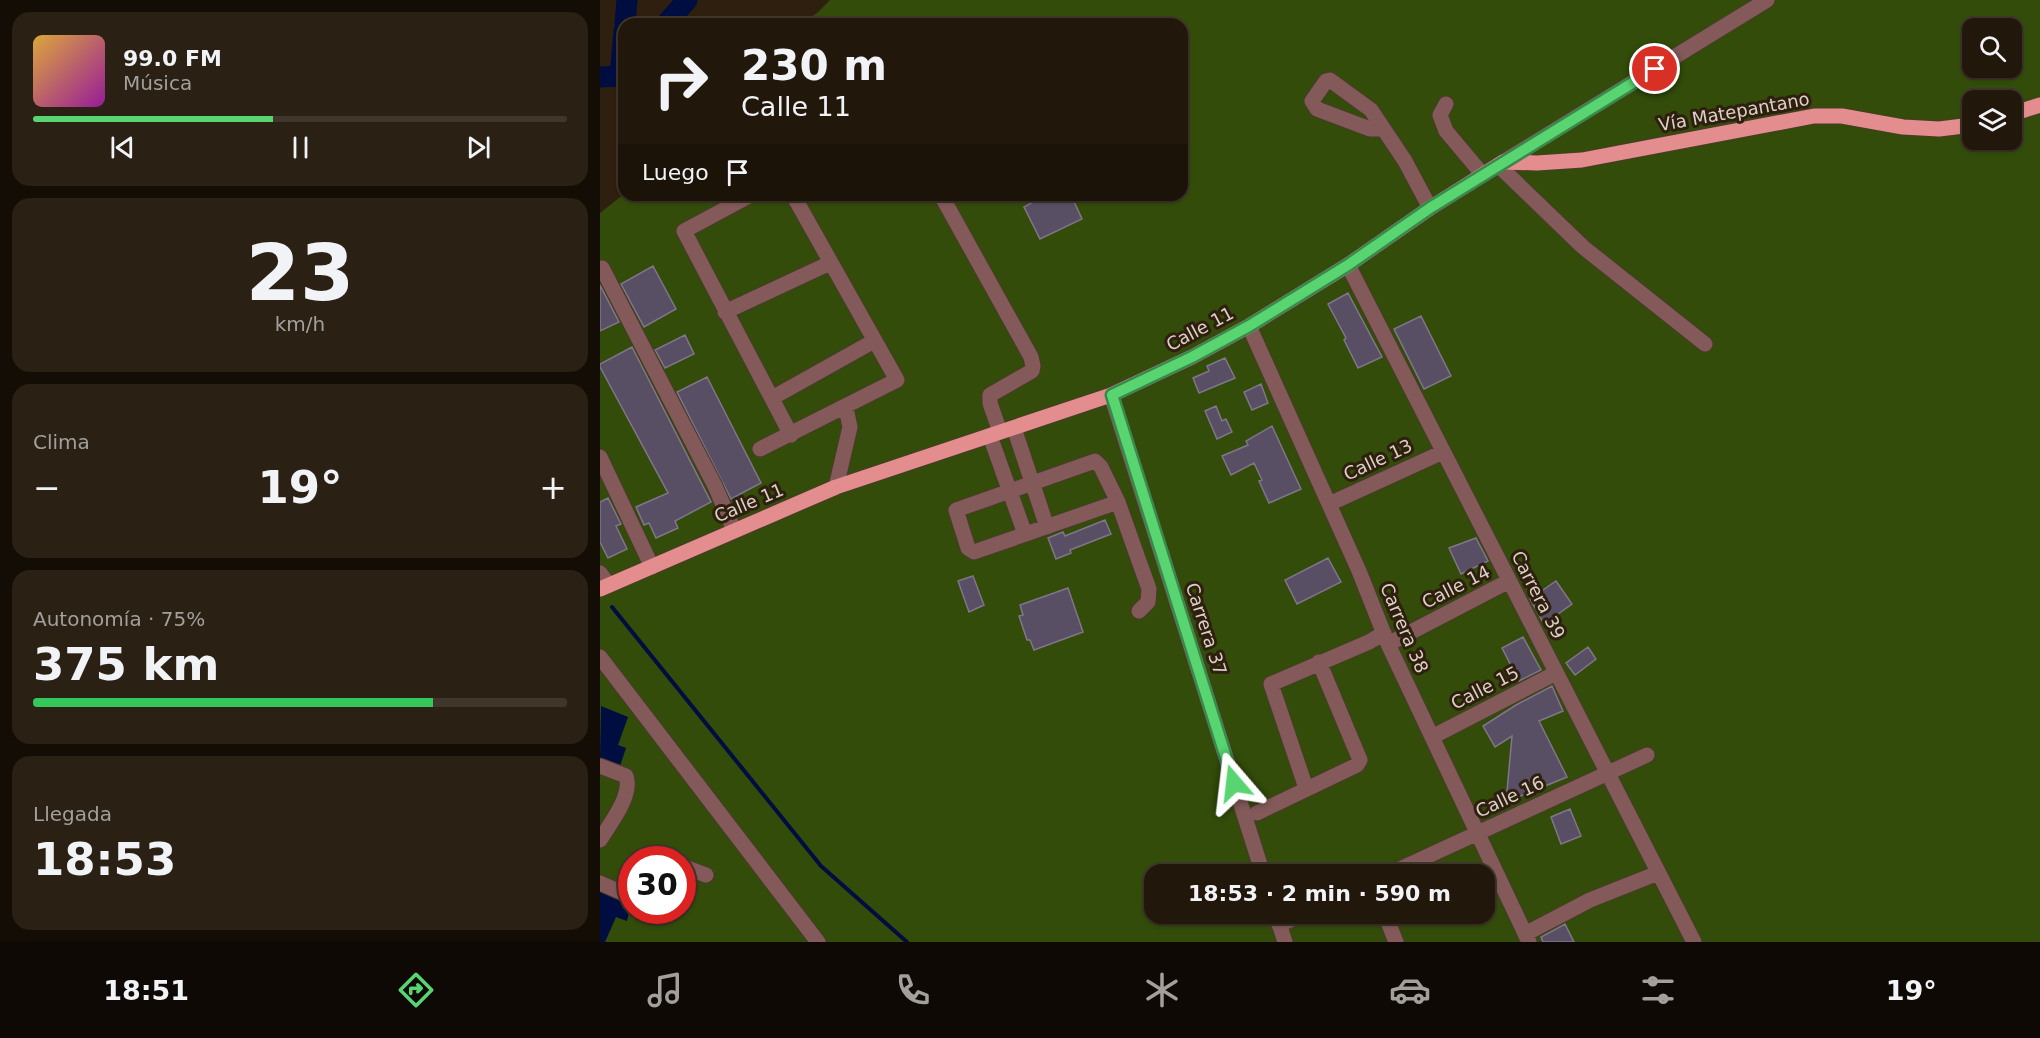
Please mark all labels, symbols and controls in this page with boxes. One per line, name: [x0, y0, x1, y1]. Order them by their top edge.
map controls: [1962, 18, 2022, 150]
button: search: [1962, 18, 2022, 78]
text: 230 m: [741, 41, 887, 90]
icon: right: [642, 42, 720, 120]
pin: [1629, 43, 1680, 94]
text: 99.0 FM: [123, 46, 222, 71]
icon: arrive: [1638, 52, 1671, 85]
text: Música: [123, 71, 192, 95]
street label: Vía Matepantano: [1657, 88, 1811, 135]
button: layers: [1962, 90, 2022, 150]
text: Calle 11: [741, 91, 851, 122]
icon: previous: [106, 131, 139, 164]
icon: pause: [284, 131, 317, 164]
icon: next: [462, 131, 495, 164]
icon: arrive: [721, 156, 754, 189]
text: Luego: [642, 160, 709, 185]
text: 23: [246, 228, 354, 318]
street label: Calle 11: [1162, 302, 1237, 355]
text: km/h: [275, 312, 325, 336]
text: Clima: [33, 430, 90, 454]
street label: Calle 13: [1340, 435, 1415, 485]
text: 19°: [257, 461, 343, 514]
text: −: [33, 468, 61, 507]
text: +: [539, 468, 567, 507]
street label: Calle 11: [711, 479, 787, 527]
street label: Carrera 39: [1507, 547, 1570, 642]
street label: Calle 14: [1418, 561, 1493, 613]
street label: Carrera 37: [1182, 580, 1231, 678]
street label: Carrera 38: [1376, 580, 1433, 676]
text: Autonomía · 75%: [33, 607, 205, 631]
text: 375 km: [33, 638, 219, 691]
street label: Calle 15: [1447, 662, 1522, 714]
position arrow: [1202, 751, 1266, 815]
street label: Calle 16: [1472, 772, 1547, 822]
text: Llegada: [33, 802, 112, 826]
text: 18:53: [33, 833, 176, 886]
speed limit sign: 30: [618, 846, 696, 924]
text: 18:53 · 2 min · 590 m: [1188, 881, 1451, 906]
icon: directions: [395, 969, 437, 1011]
icon: music: [644, 969, 686, 1011]
icon: phone: [892, 969, 934, 1011]
icon: climate: [1141, 969, 1183, 1011]
icon: car: [1389, 969, 1431, 1011]
icon: filters: [1637, 969, 1679, 1011]
text: 18:51: [103, 975, 189, 1006]
text: 19°: [1886, 975, 1937, 1006]

